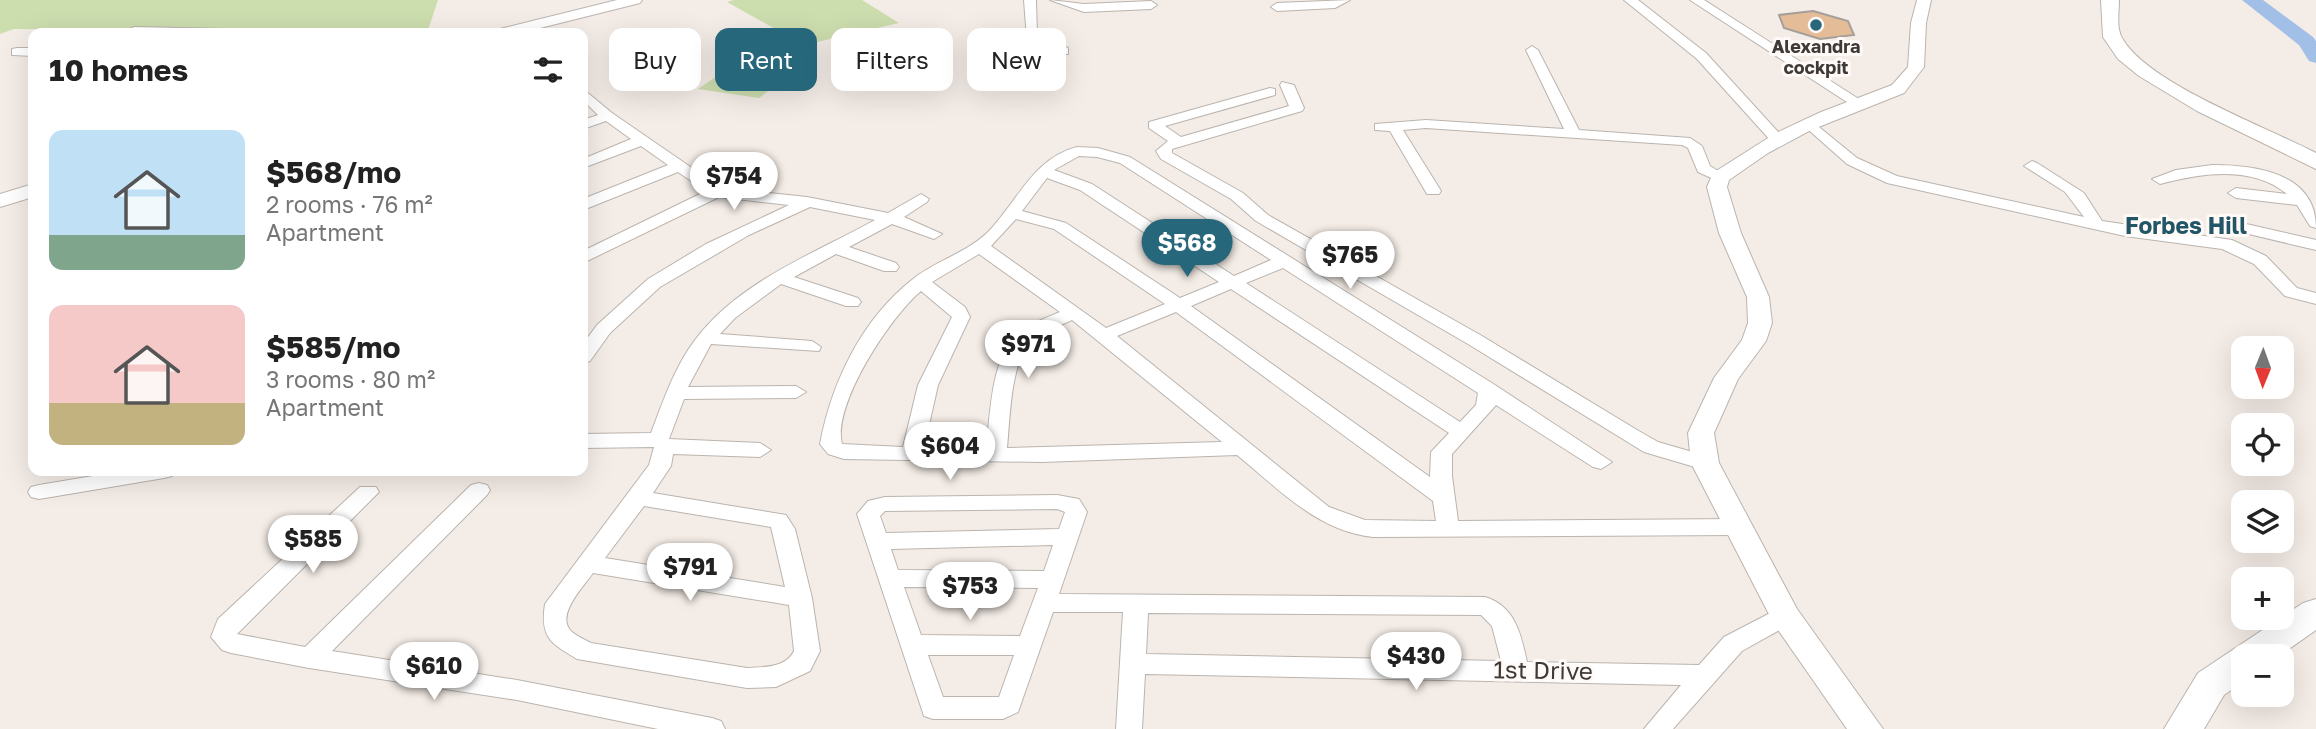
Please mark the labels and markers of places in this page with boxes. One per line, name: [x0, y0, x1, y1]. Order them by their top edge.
marker: Alexandra cockpit: [1808, 17, 1824, 33]
place label: Alexandra cockpit: [1772, 35, 1860, 78]
pin: $754: [693, 152, 775, 212]
pin: $568: [1146, 219, 1228, 279]
pin: $765: [1309, 232, 1391, 291]
pin: $971: [987, 320, 1069, 380]
pin: $604: [909, 422, 991, 482]
pin: $585: [272, 516, 354, 575]
pin: $791: [649, 544, 731, 603]
pin: $753: [929, 562, 1011, 622]
pin: $430: [1375, 632, 1457, 692]
pin: $610: [393, 642, 475, 702]

